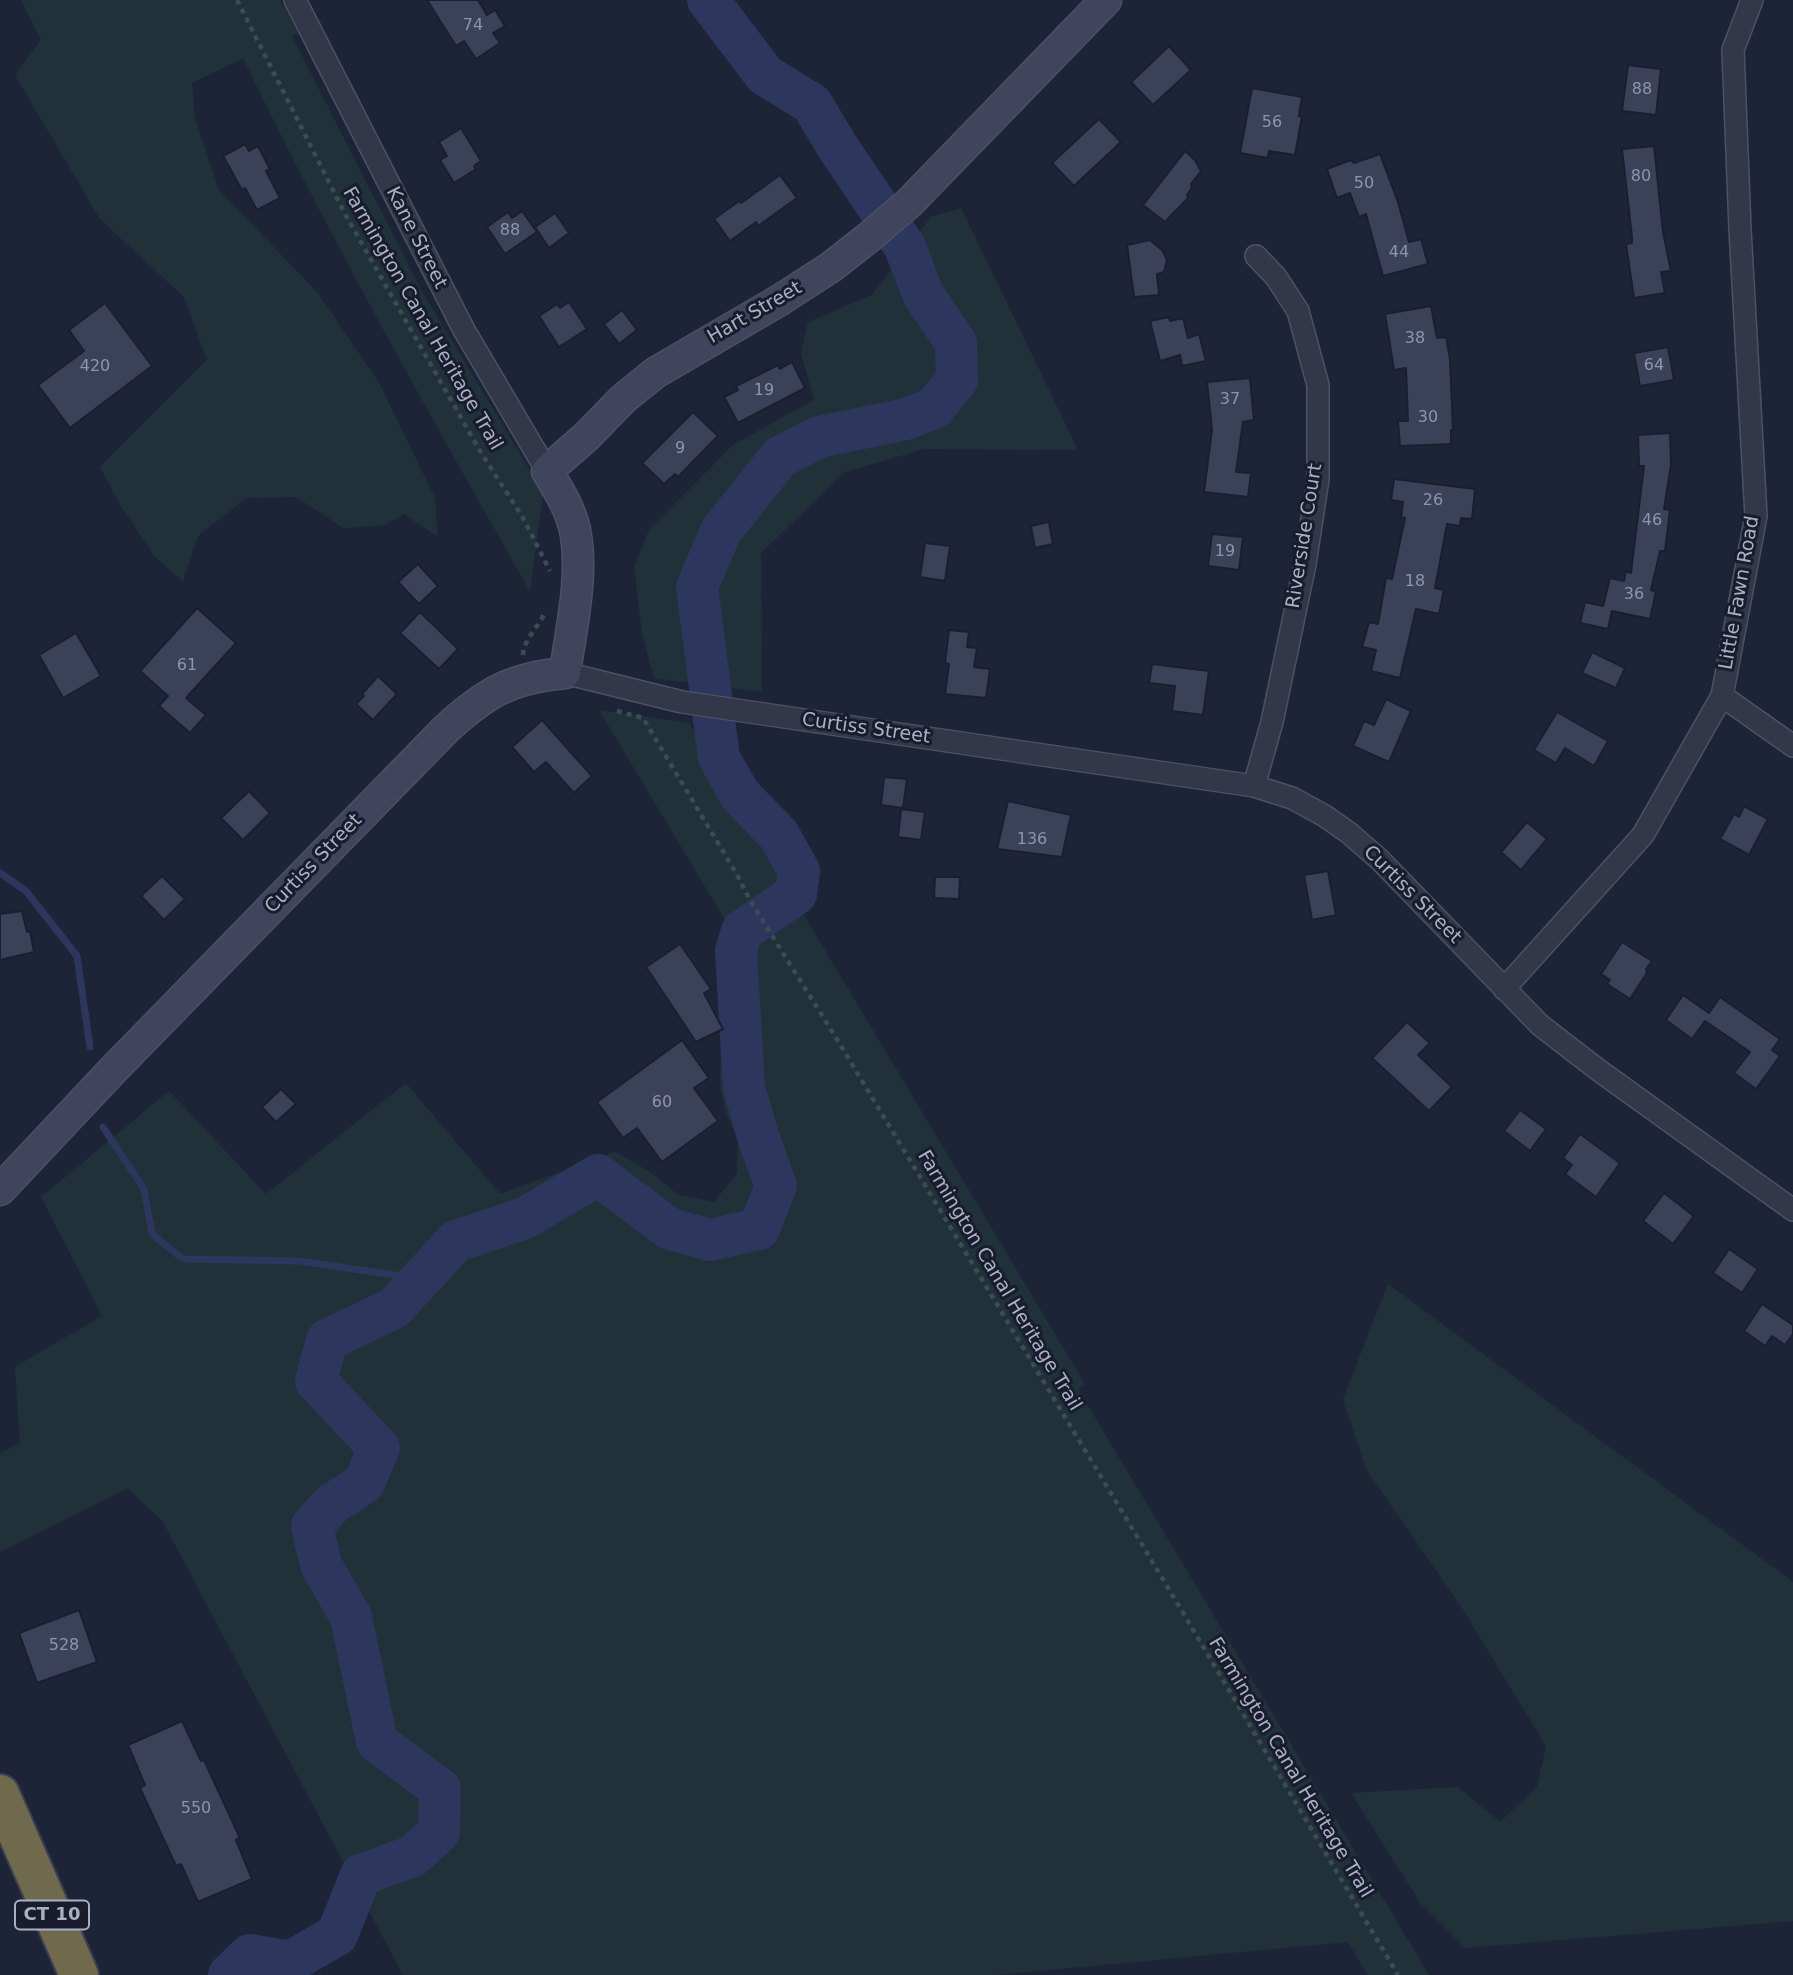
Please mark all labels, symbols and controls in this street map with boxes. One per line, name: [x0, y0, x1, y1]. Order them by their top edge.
house number: 74: [463, 16, 483, 36]
house number: 88: [1632, 80, 1652, 100]
house number: 56: [1262, 113, 1282, 133]
house number: 80: [1631, 167, 1651, 187]
house number: 50: [1354, 174, 1374, 194]
street label: Farmington Canal Heritage Trail: [337, 183, 507, 455]
street label: Kane Street: [381, 183, 451, 293]
house number: 88: [500, 221, 520, 241]
house number: 44: [1389, 243, 1409, 263]
street label: Hart Street: [704, 277, 806, 349]
house number: 38: [1405, 329, 1425, 349]
house number: 64: [1644, 356, 1664, 376]
house number: 420: [80, 357, 110, 377]
house number: 19: [754, 381, 774, 401]
house number: 37: [1220, 390, 1240, 410]
house number: 30: [1418, 408, 1438, 428]
house number: 9: [675, 439, 685, 459]
street label: Riverside Court: [1282, 462, 1328, 610]
house number: 26: [1423, 491, 1443, 511]
house number: 46: [1642, 511, 1662, 531]
street label: Little Fawn Road: [1715, 514, 1765, 672]
house number: 19: [1215, 542, 1235, 562]
house number: 18: [1405, 572, 1425, 592]
house number: 36: [1624, 585, 1644, 605]
house number: 61: [177, 656, 197, 676]
street label: Curtiss Street: [800, 709, 932, 749]
street label: Curtiss Street: [261, 810, 367, 918]
house number: 136: [1017, 830, 1047, 850]
street label: Curtiss Street: [1358, 841, 1466, 949]
house number: 60: [652, 1093, 672, 1113]
street label: Farmington Canal Heritage Trail: [912, 1147, 1086, 1415]
street label: Farmington Canal Heritage Trail: [1203, 1634, 1377, 1902]
house number: 528: [49, 1636, 79, 1656]
house number: 550: [181, 1799, 211, 1819]
road number: CT 10: [15, 1900, 89, 1929]

